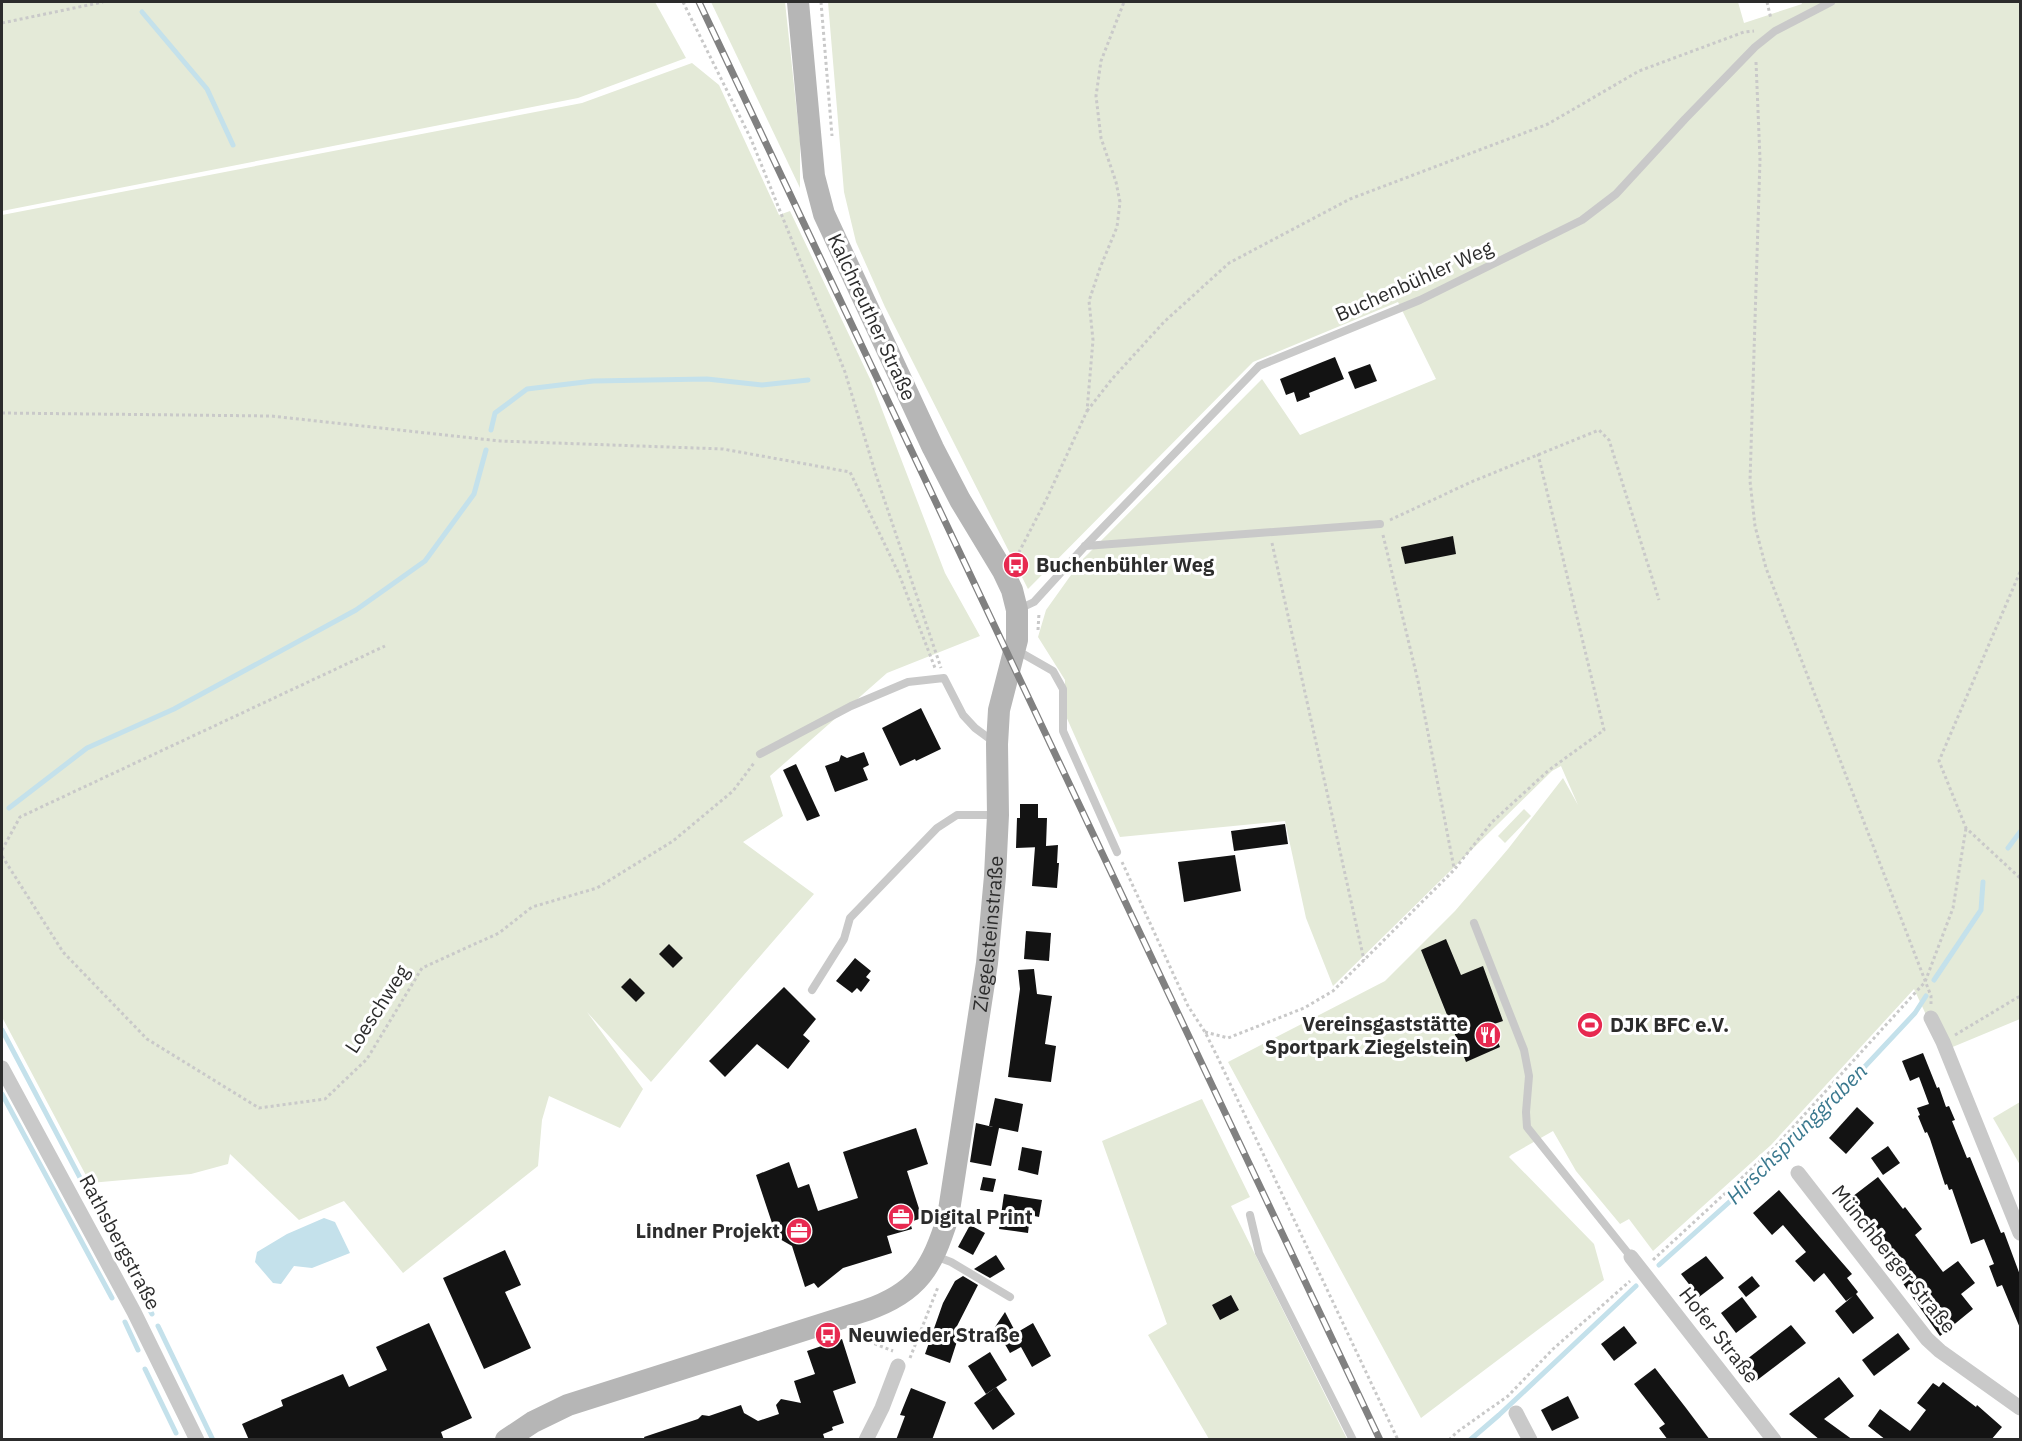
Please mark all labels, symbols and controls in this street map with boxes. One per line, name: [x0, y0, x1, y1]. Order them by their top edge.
street label: Kalchreuther Straße: [822, 229, 923, 405]
street label: Buchenbühler Weg: [1331, 233, 1497, 327]
bus stop icon: Buchenbühler Weg: [1001, 550, 1031, 580]
place label: Buchenbühler Weg: [1036, 551, 1215, 578]
street label: Ziegelsteinstraße: [966, 855, 1009, 1014]
street label: Loeschweg: [338, 959, 415, 1058]
place label: Vereinsgaststätte Sportpark Ziegelstein: [1265, 1010, 1468, 1060]
sports icon: DJK BFC e.V.: [1575, 1010, 1605, 1040]
place label: DJK BFC e.V.: [1610, 1011, 1729, 1038]
restaurant icon: Vereinsgaststätte Sportpark Ziegelstein: [1473, 1020, 1503, 1050]
water label: Hirschsprunggraben: [1720, 1057, 1873, 1210]
street label: Rathsbergstraße: [73, 1169, 168, 1314]
street label: Münchberger Straße: [1826, 1179, 1963, 1339]
office icon: Digital Print: [886, 1202, 916, 1232]
place label: Digital Print: [920, 1203, 1033, 1230]
office icon: Lindner Projekt: [784, 1216, 814, 1246]
place label: Lindner Projekt: [636, 1217, 780, 1244]
street label: Hofer Straße: [1673, 1281, 1765, 1388]
bus stop icon: Neuwieder Straße: [813, 1320, 843, 1350]
place label: Neuwieder Straße: [848, 1321, 1020, 1348]

